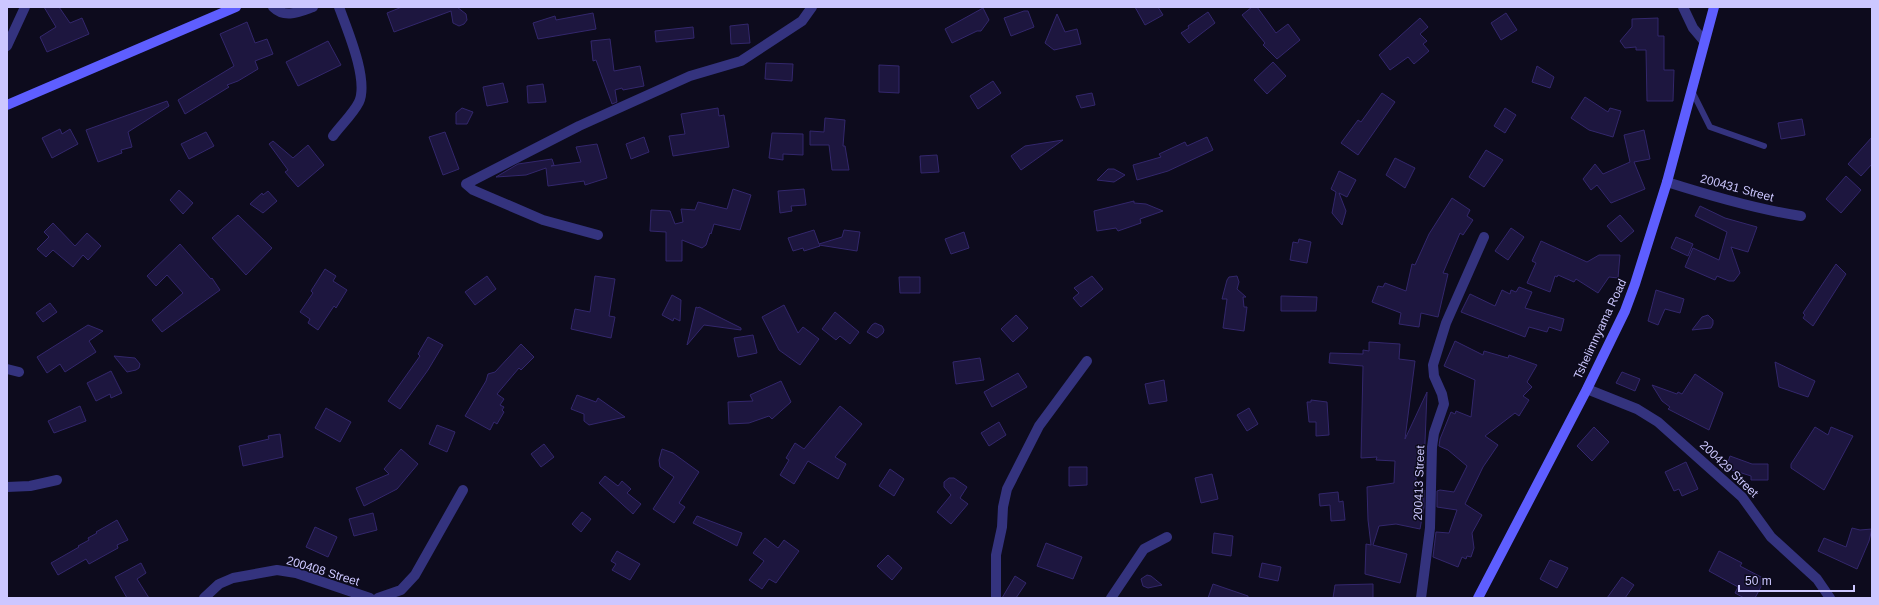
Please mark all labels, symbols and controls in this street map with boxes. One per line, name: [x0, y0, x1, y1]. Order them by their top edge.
street label: 200431 Street: [1699, 171, 1776, 205]
street label: Tshelimnyama Road: [1571, 277, 1629, 381]
street label: 200429 Street: [1697, 438, 1761, 501]
street label: 200413 Street: [1411, 444, 1427, 521]
street label: 200408 Street: [285, 553, 362, 589]
scale bar: [1739, 567, 1854, 593]
text: 50 m: [1745, 574, 1772, 588]

